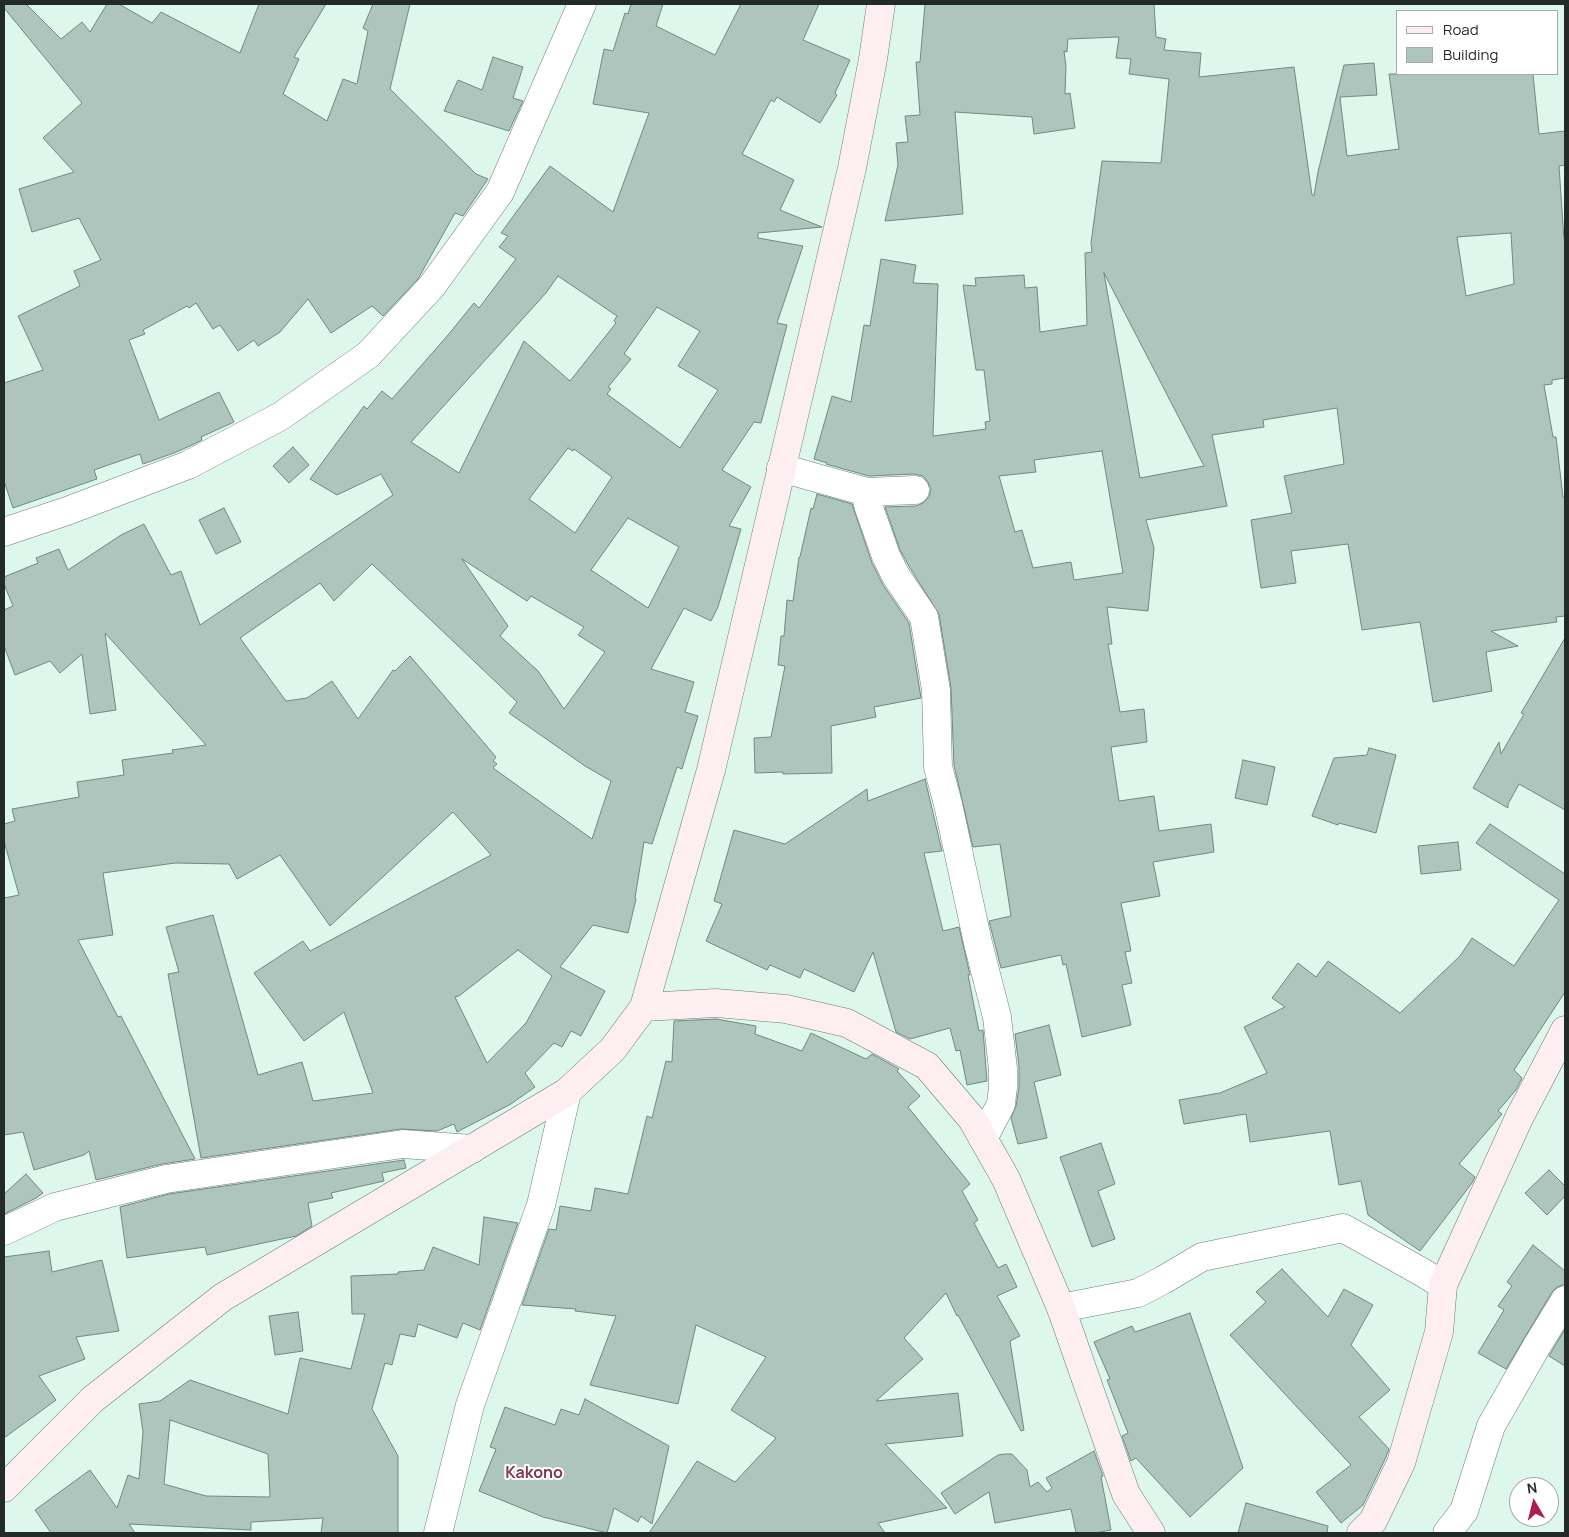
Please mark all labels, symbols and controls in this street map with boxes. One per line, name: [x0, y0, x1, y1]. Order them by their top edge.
legend: [1396, 10, 1559, 75]
text: Road: [1443, 19, 1479, 40]
text: Building: [1443, 44, 1498, 65]
district label: Kakono: [505, 1464, 563, 1484]
north arrow: [1509, 1477, 1559, 1527]
text: N: [1526, 1478, 1538, 1498]

